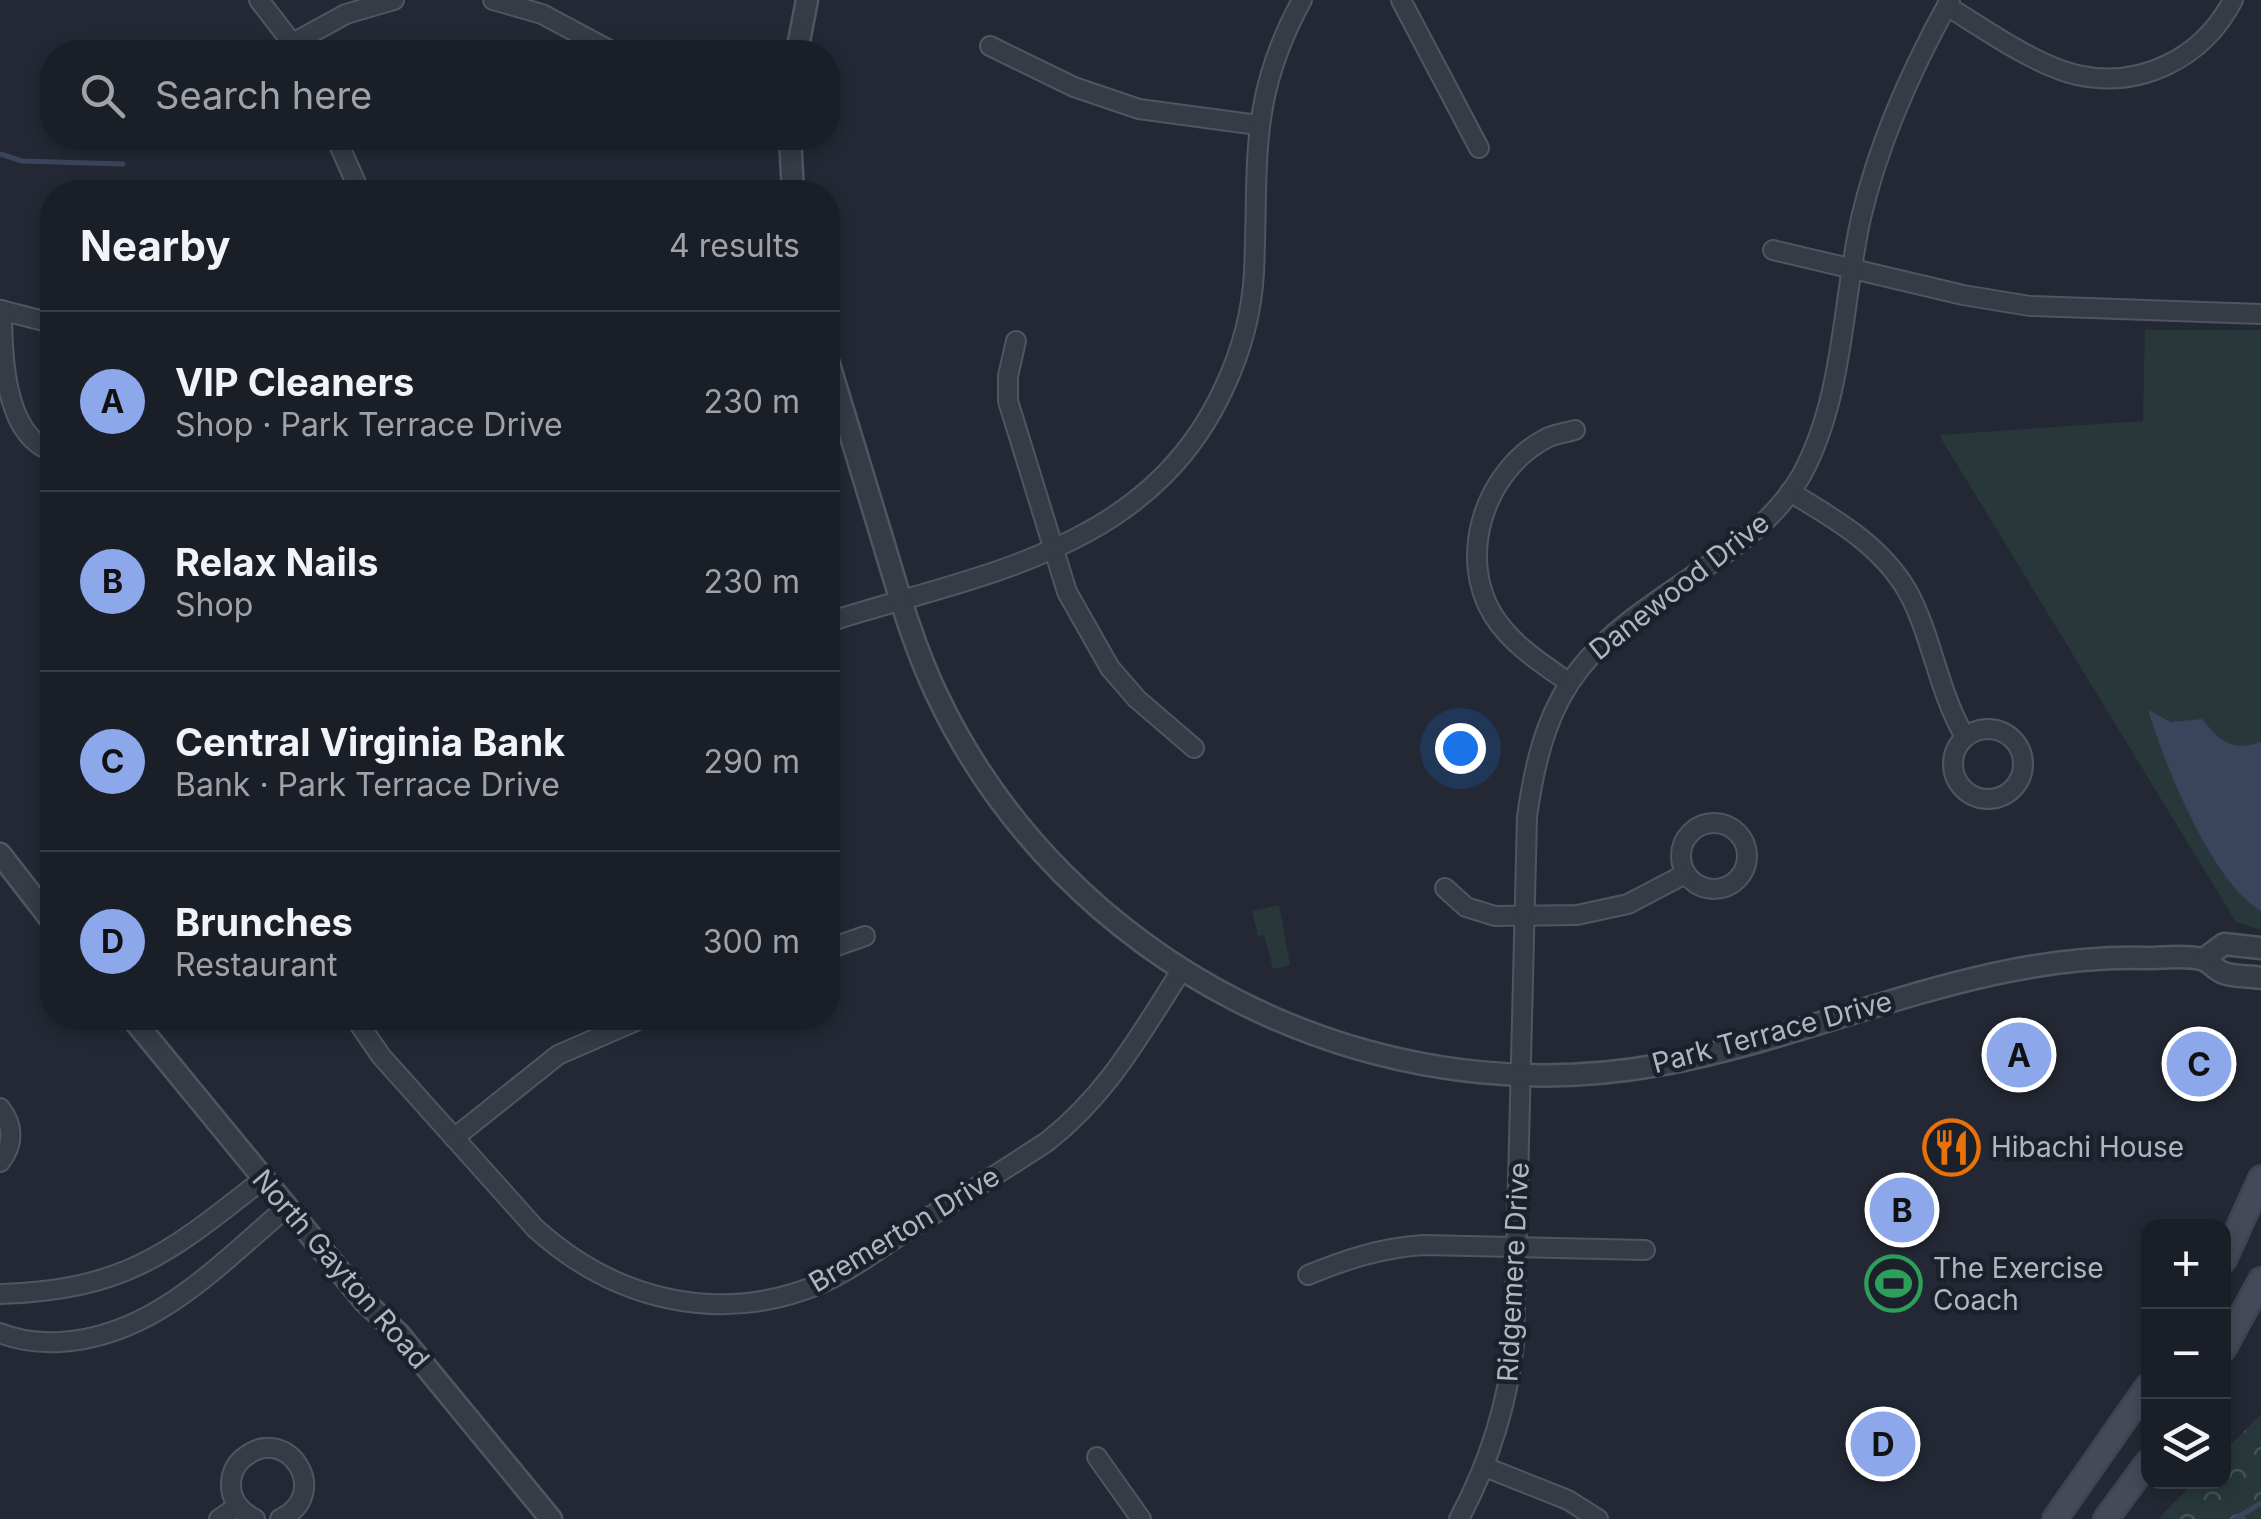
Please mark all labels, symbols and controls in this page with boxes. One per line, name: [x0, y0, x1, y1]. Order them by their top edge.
search box: [40, 40, 840, 150]
icon: search: [75, 68, 130, 123]
text: Search here: [155, 72, 372, 118]
text: Nearby: [80, 220, 231, 271]
text: 4 results: [669, 226, 800, 265]
text: VIP Cleaners: [175, 359, 414, 405]
text: A: [101, 382, 124, 421]
text: 230 m: [704, 382, 800, 421]
text: Shop · Park Terrace Drive: [175, 405, 563, 444]
street label: Danewood Drive: [1582, 505, 1776, 667]
text: Relax Nails: [175, 539, 378, 585]
text: B: [102, 562, 123, 601]
text: 230 m: [704, 562, 800, 601]
text: Shop: [175, 585, 253, 624]
text: Central Virginia Bank: [175, 719, 565, 765]
your location: [1435, 723, 1486, 774]
text: C: [101, 742, 124, 781]
text: 290 m: [703, 742, 800, 781]
text: Bank · Park Terrace Drive: [175, 765, 560, 804]
text: Brunches: [175, 899, 353, 945]
text: D: [101, 922, 124, 961]
text: 300 m: [703, 922, 800, 961]
text: Restaurant: [175, 945, 338, 984]
street label: Park Terrace Drive: [1648, 984, 1896, 1080]
pin: A: [1986, 1018, 2052, 1092]
pin: C: [2166, 1026, 2232, 1102]
restaurant icon: Hibachi House: [1922, 1117, 1982, 1177]
place label: Hibachi House: [1991, 1130, 2184, 1164]
street label: Bremerton Drive: [803, 1159, 1005, 1299]
street label: Ridgemere Drive: [1490, 1161, 1536, 1383]
street label: North Gayton Road: [245, 1163, 437, 1375]
pin: B: [1870, 1172, 1934, 1248]
map controls: [2141, 1219, 2231, 1489]
button: +: [2141, 1219, 2231, 1309]
place label: The Exercise Coach: [1933, 1251, 2104, 1317]
sports icon: The Exercise Coach: [1864, 1254, 1924, 1314]
button: −: [2141, 1309, 2231, 1399]
button: layers: [2141, 1399, 2231, 1489]
pin: D: [1850, 1406, 1916, 1482]

